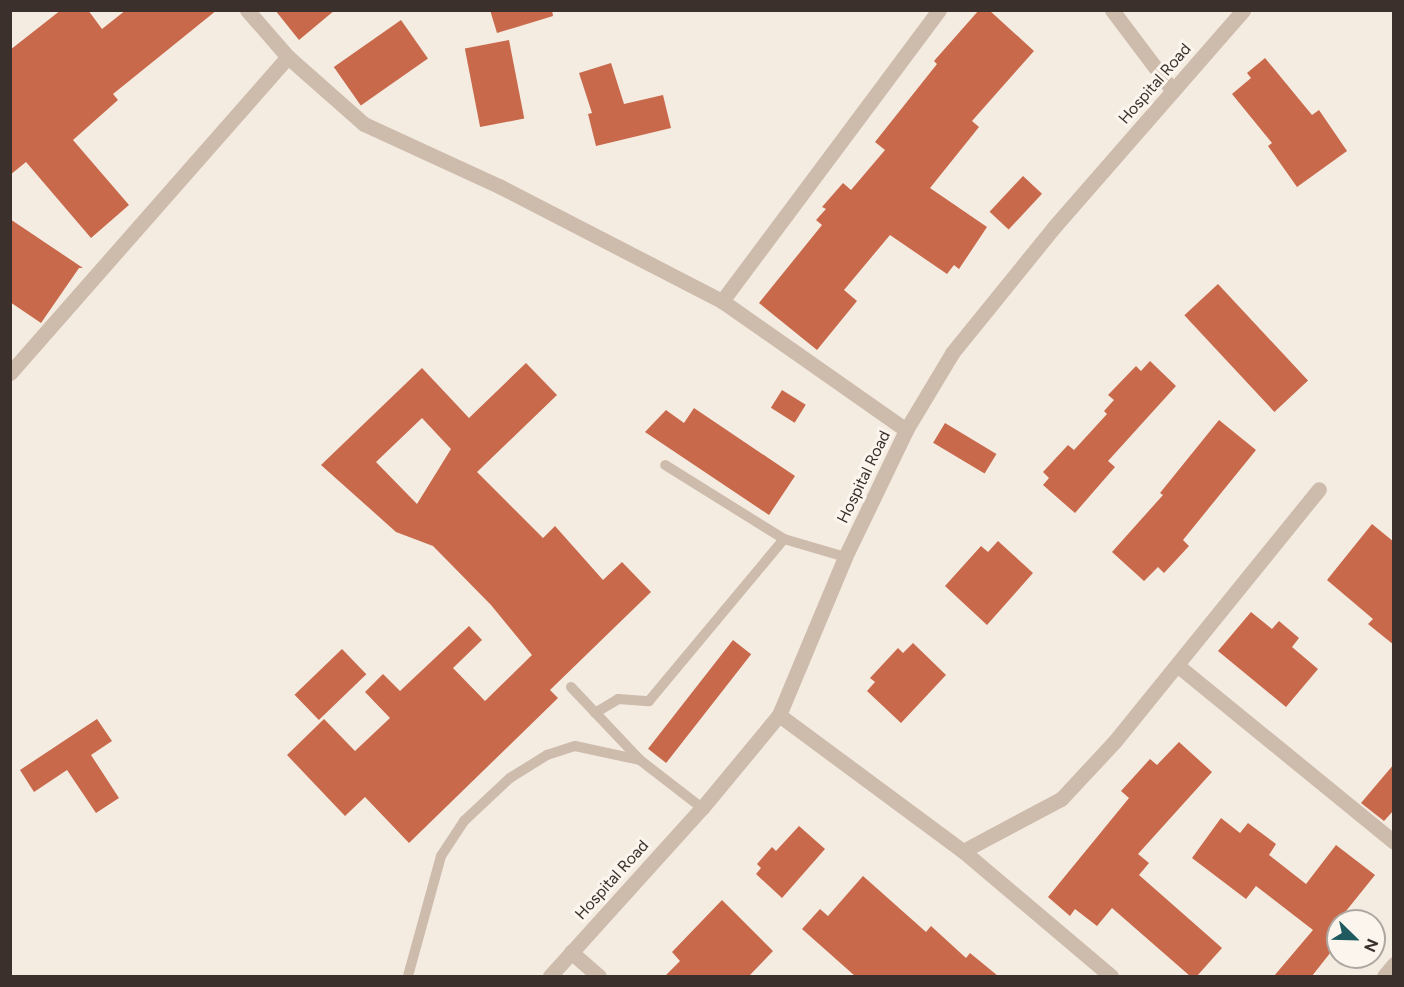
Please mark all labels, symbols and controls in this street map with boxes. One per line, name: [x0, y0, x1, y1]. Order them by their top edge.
street label: Hospital Road: [1115, 40, 1195, 128]
street label: Hospital Road: [833, 428, 895, 526]
street label: Hospital Road: [571, 836, 653, 924]
north arrow: [1326, 909, 1386, 969]
text: N: [1360, 936, 1382, 955]

